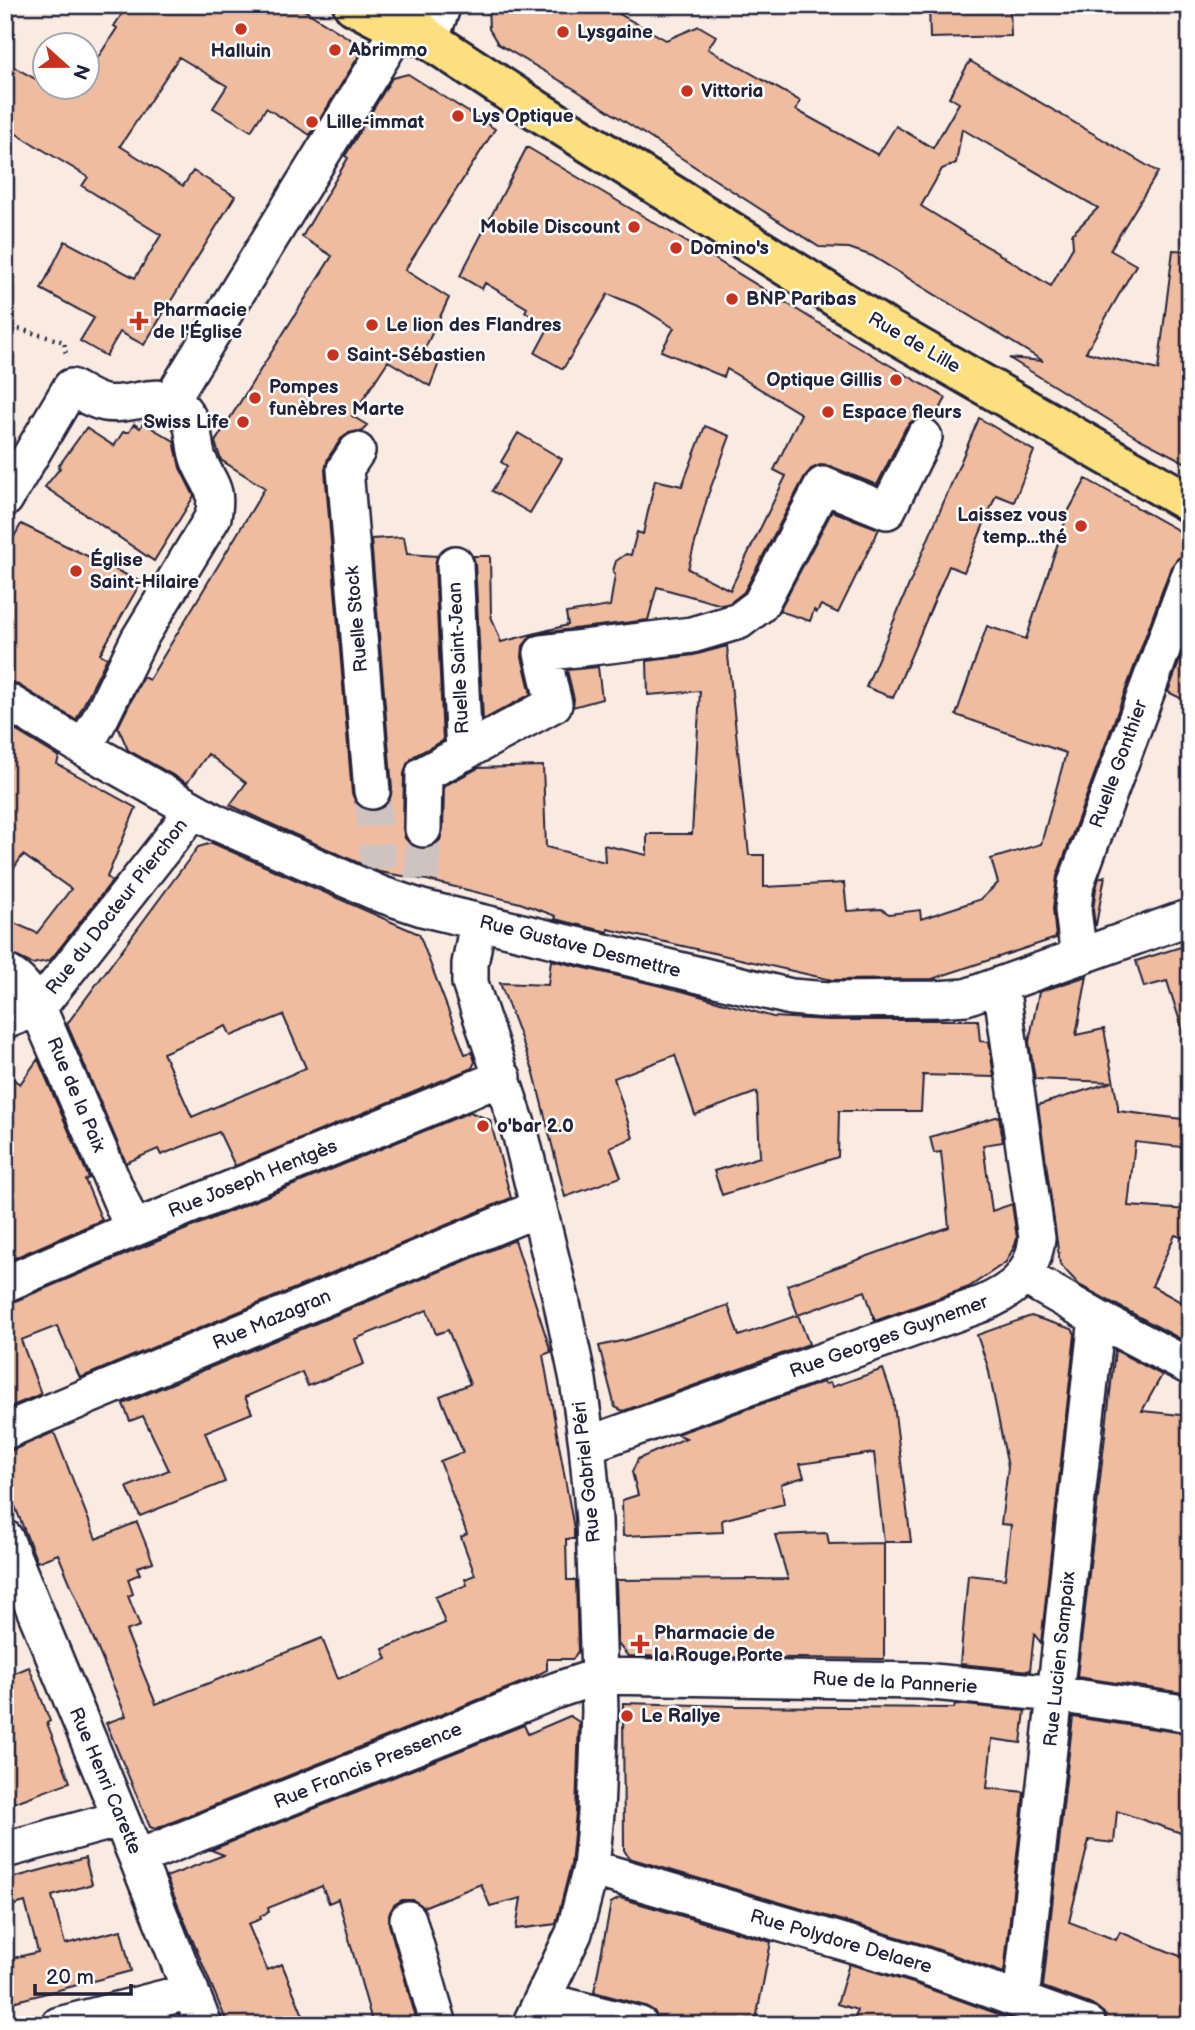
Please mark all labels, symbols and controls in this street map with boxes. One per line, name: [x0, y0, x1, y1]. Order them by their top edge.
marker: Halluin: [233, 21, 249, 37]
place label: Lysgaine: [577, 21, 653, 44]
marker: Lysgaine: [555, 24, 571, 40]
north arrow: [32, 32, 102, 102]
place label: Abrimmo: [348, 39, 427, 62]
place label: Halluin: [211, 40, 271, 63]
marker: Abrimmo: [327, 42, 343, 58]
text: N: [67, 61, 94, 82]
place label: Vittoria: [701, 80, 764, 103]
marker: Vittoria: [679, 83, 695, 99]
place label: Lys Optique: [472, 105, 574, 128]
marker: Lys Optique: [450, 108, 466, 124]
place label: Lille-immat: [326, 111, 425, 134]
marker: Lille-immat: [304, 114, 320, 130]
place label: Mobile Discount: [480, 216, 621, 239]
marker: Mobile Discount: [626, 219, 642, 235]
place label: Domino's: [690, 237, 769, 260]
marker: Domino's: [668, 240, 684, 256]
place label: BNP Paribas: [746, 288, 856, 311]
marker: BNP Paribas: [724, 291, 740, 307]
place label: Pharmacie de l'Église: [153, 299, 247, 344]
street label: Rue de Lille: [864, 307, 964, 379]
marker: Pharmacie de l'Église: [131, 313, 147, 329]
place label: Le lion des Flandres: [386, 314, 561, 337]
marker: Le lion des Flandres: [364, 317, 380, 333]
place label: Saint-Sébastien: [347, 344, 486, 367]
marker: Saint-Sébastien: [325, 347, 341, 363]
place label: Optique Gillis: [766, 369, 882, 392]
marker: Optique Gillis: [888, 372, 904, 388]
place label: Pompes funèbres Marte: [269, 376, 404, 421]
marker: Pompes funèbres Marte: [247, 390, 263, 406]
place label: Espace fleurs: [842, 401, 962, 424]
marker: Espace fleurs: [820, 404, 836, 420]
place label: Swiss Life: [143, 411, 229, 434]
marker: Swiss Life: [235, 414, 251, 430]
place label: Laissez vous temp...thé: [957, 504, 1067, 549]
marker: Laissez vous temp...thé: [1073, 518, 1089, 534]
place label: Église Saint-Hilaire: [90, 548, 199, 594]
marker: Église Saint-Hilaire: [68, 563, 84, 579]
street label: Ruelle Stock: [341, 564, 373, 673]
street label: Ruelle Saint-Jean: [444, 581, 474, 735]
street label: Ruelle Gonthier: [1085, 696, 1153, 831]
street label: Rue du Docteur Pierchon: [41, 814, 193, 1000]
street label: Rue Gustave Desmettre: [477, 911, 683, 983]
street label: Rue de la Paix: [41, 1034, 111, 1156]
place label: o'bar 2.0: [497, 1115, 574, 1138]
marker: o'bar 2.0: [475, 1118, 491, 1134]
street label: Rue Joseph Hentgès: [165, 1135, 341, 1223]
street label: Rue Mazagran: [209, 1285, 335, 1355]
street label: Rue Georges Guynemer: [787, 1290, 992, 1384]
street label: Rue Gabriel Péri: [568, 1400, 606, 1544]
street label: Rue Lucien Sampaix: [1039, 1570, 1081, 1748]
place label: Pharmacie de la Rouge Porte: [654, 1622, 783, 1667]
marker: Pharmacie de la Rouge Porte: [632, 1636, 648, 1652]
street label: Rue de la Pannerie: [812, 1667, 978, 1699]
street label: Rue Henri Carette: [64, 1704, 146, 1858]
place label: Le Rallye: [641, 1705, 721, 1728]
marker: Le Rallye: [619, 1708, 635, 1724]
street label: Rue Francis Pressence: [271, 1718, 465, 1814]
street label: Rue Polydore Delaere: [747, 1905, 935, 1979]
scale bar: [35, 1953, 131, 1997]
text: 20 m: [46, 1965, 94, 1990]

